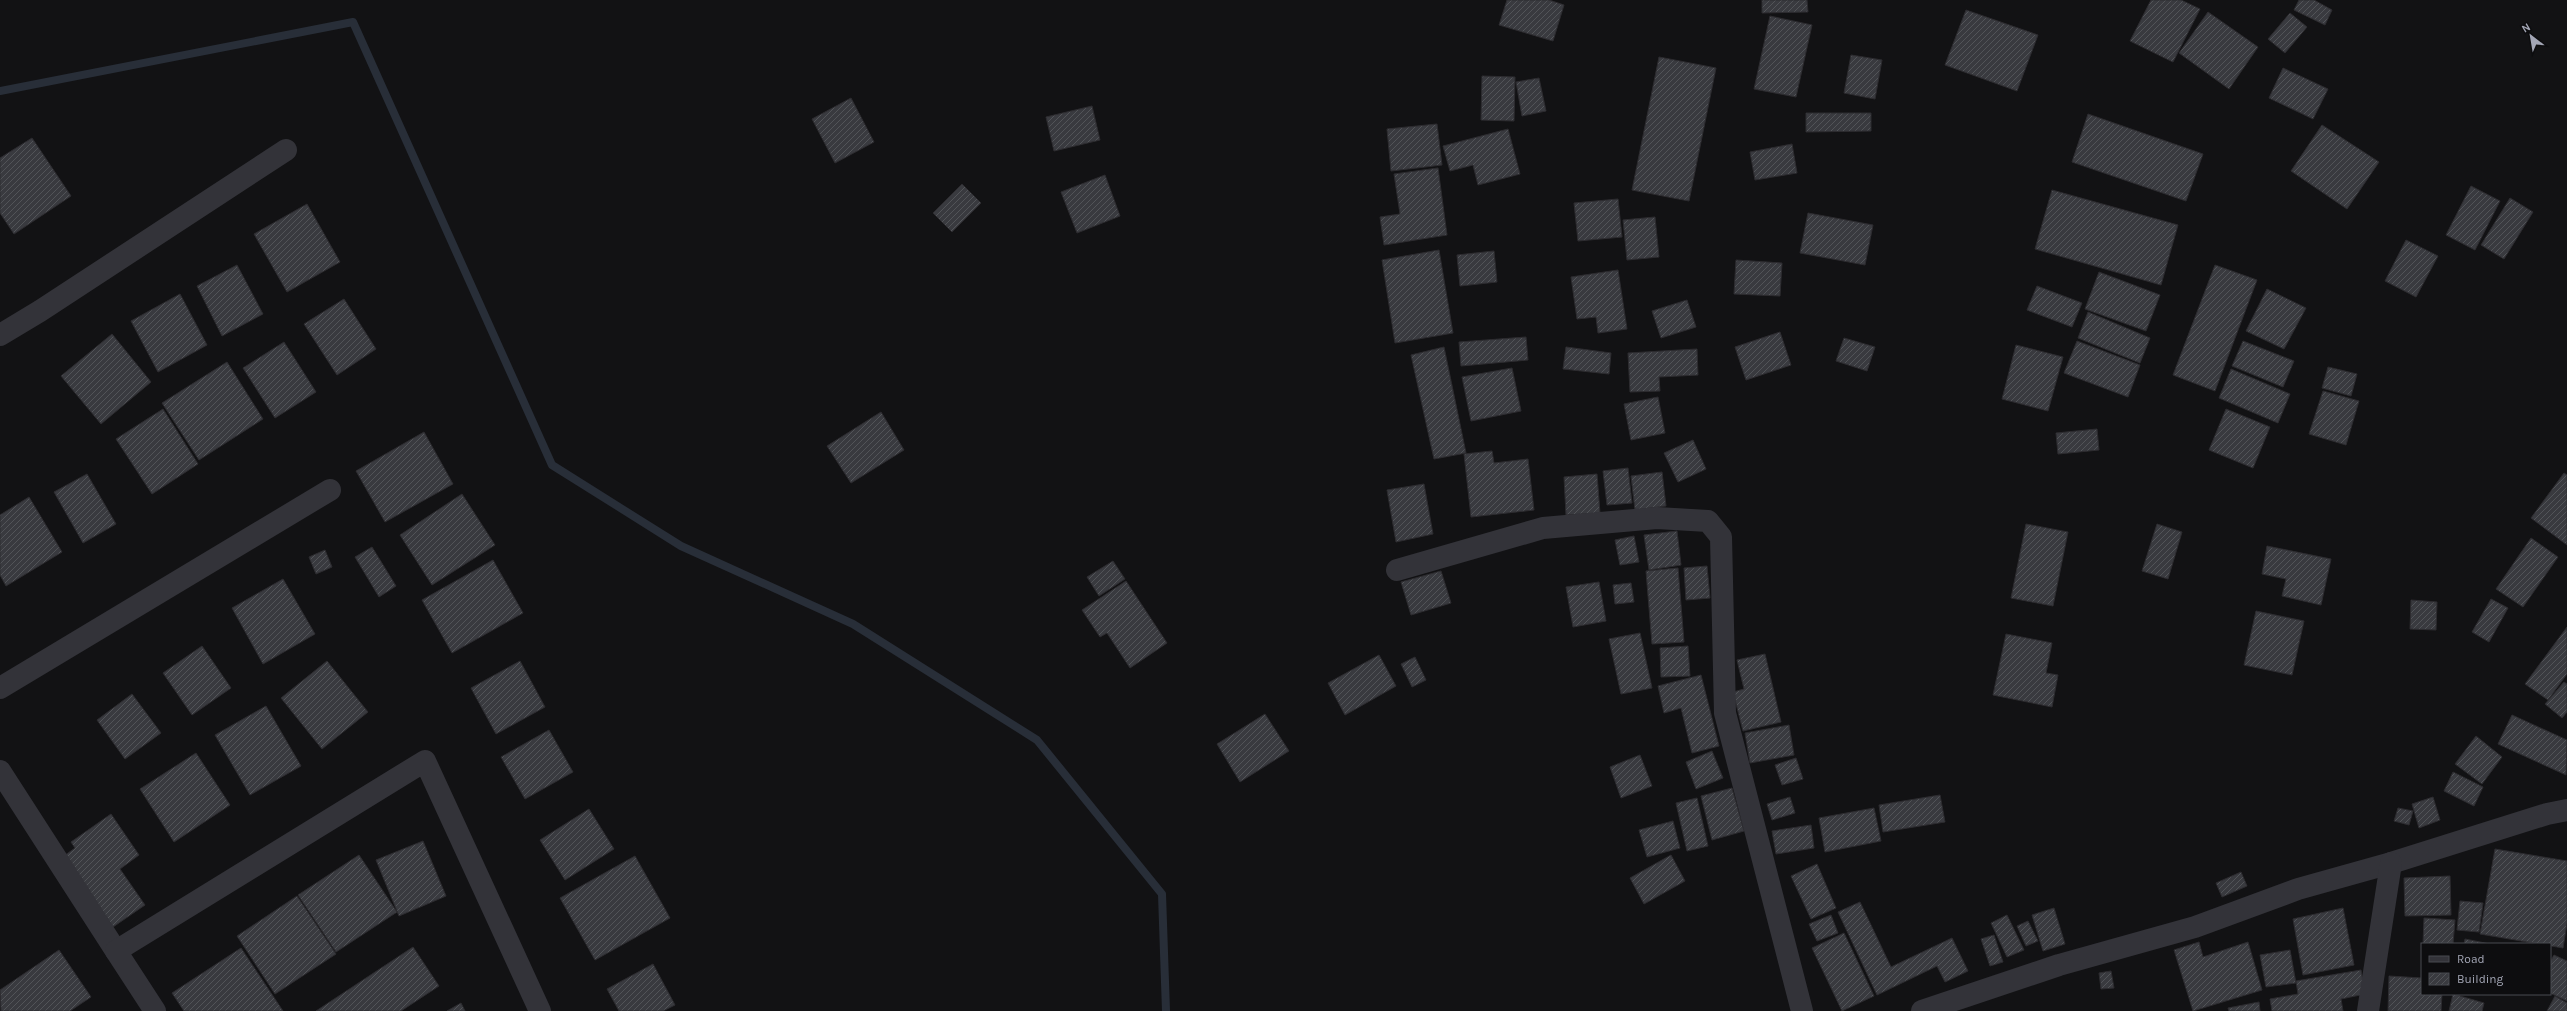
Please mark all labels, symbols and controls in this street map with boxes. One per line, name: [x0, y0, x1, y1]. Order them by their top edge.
north arrow: [2511, 16, 2551, 56]
text: N: [2519, 20, 2533, 35]
legend: [2421, 943, 2551, 995]
text: Road: [2457, 952, 2485, 966]
text: Building: [2457, 972, 2504, 986]

